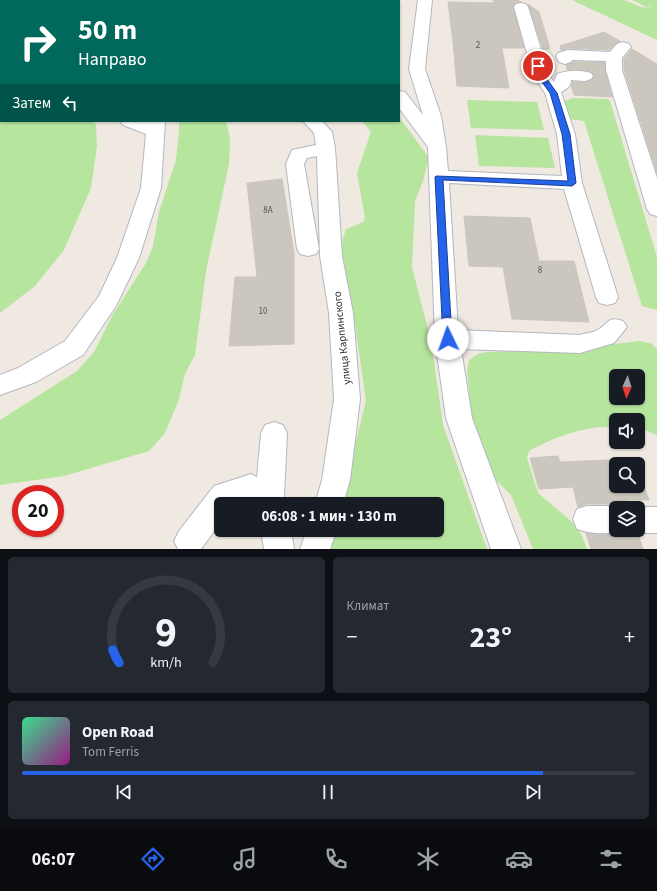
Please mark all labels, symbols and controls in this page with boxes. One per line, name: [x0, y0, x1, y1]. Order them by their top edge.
text: 50 m: [78, 10, 137, 50]
icon: right: [12, 16, 64, 68]
house number: 2: [476, 39, 481, 52]
text: Направо: [78, 47, 146, 72]
pin: [521, 49, 555, 83]
icon: arrive: [527, 55, 549, 77]
icon: left: [59, 92, 81, 114]
text: Затем: [12, 93, 51, 114]
house number: 8А: [263, 204, 273, 217]
house number: 8: [538, 264, 543, 277]
street label: улица Карпинского: [330, 291, 354, 385]
house number: 10: [259, 305, 268, 318]
position arrow: [427, 318, 469, 360]
north arrow: [609, 369, 645, 405]
map controls: [609, 369, 645, 537]
button: sound: [609, 413, 645, 449]
button: search: [609, 457, 645, 493]
speed limit sign: 20: [12, 485, 64, 537]
button: layers: [609, 501, 645, 537]
text: 06:08 · 1 мин · 130 m: [261, 506, 397, 527]
text: Климат: [347, 597, 389, 615]
text: 9: [155, 603, 177, 663]
text: 23°: [469, 616, 512, 659]
text: −: [347, 621, 357, 653]
text: +: [624, 621, 635, 653]
text: km/h: [150, 652, 182, 673]
text: Open Road: [82, 722, 154, 743]
text: Tom Ferris: [82, 743, 139, 761]
icon: previous: [113, 781, 135, 803]
icon: pause: [317, 781, 339, 803]
icon: next: [522, 781, 544, 803]
icon: directions: [139, 845, 167, 873]
icon: music: [231, 845, 259, 873]
icon: phone: [322, 845, 350, 873]
icon: climate: [414, 845, 442, 873]
icon: car: [505, 845, 533, 873]
icon: filters: [597, 845, 625, 873]
text: 06:07: [32, 847, 75, 872]

